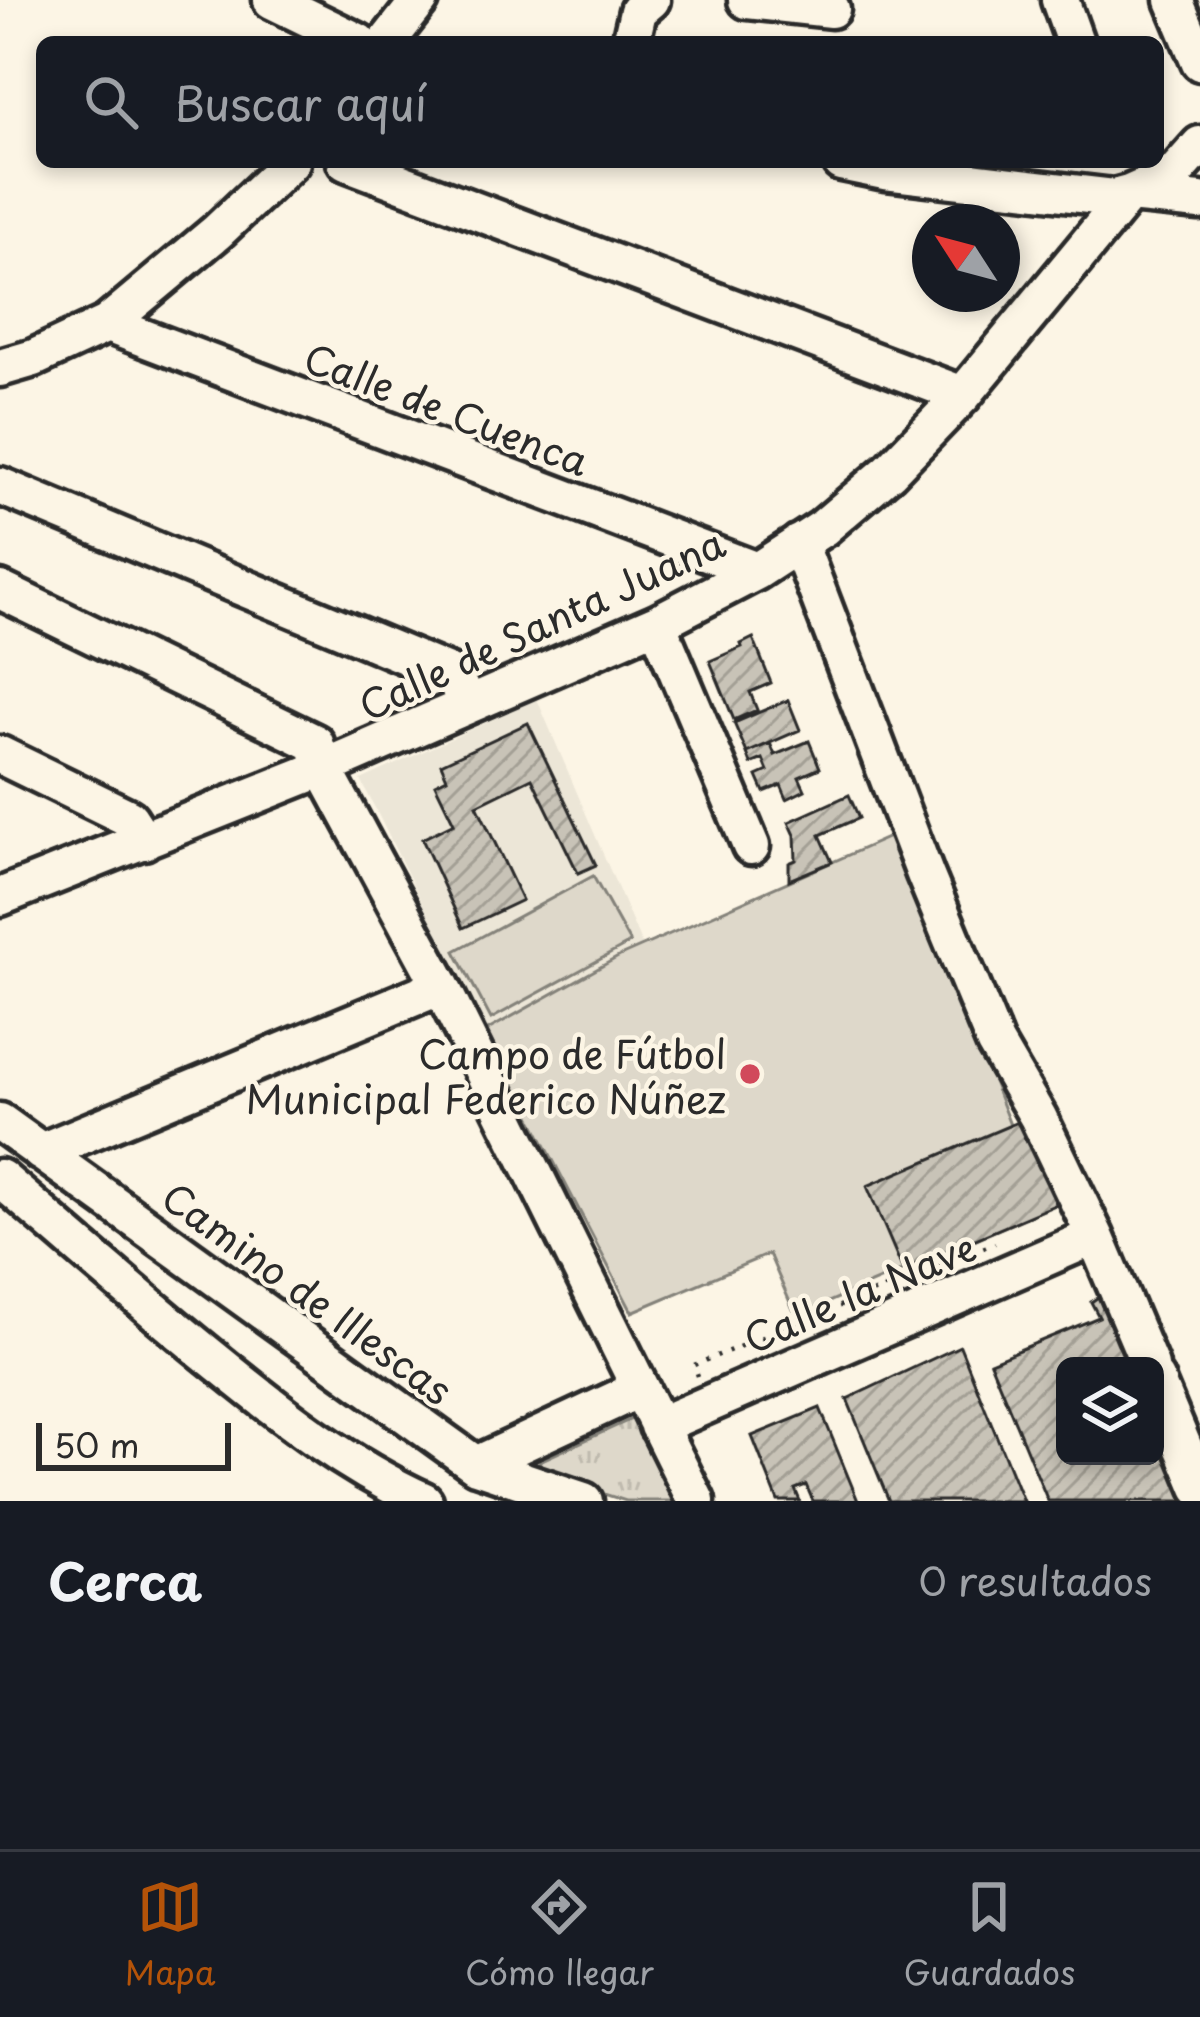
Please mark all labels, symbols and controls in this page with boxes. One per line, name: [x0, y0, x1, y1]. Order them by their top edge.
search box: [36, 36, 1164, 168]
text: Buscar aquí: [174, 68, 427, 136]
icon: search: [78, 69, 144, 135]
north arrow: [912, 204, 1020, 312]
street label: Calle de Cuenca: [296, 327, 598, 489]
street label: Calle de Santa Juana: [348, 512, 734, 734]
place label: Campo de Fútbol Municipal Federico Núñez: [246, 1023, 726, 1127]
marker: Campo de Fútbol Municipal Federico Núñez: [737, 1061, 763, 1087]
street label: Camino de Illescas: [151, 1166, 465, 1418]
street label: Calle la Nave: [734, 1216, 984, 1366]
map controls: [1056, 1357, 1164, 1465]
button: layers: [1056, 1357, 1164, 1465]
scale bar: [36, 1417, 231, 1470]
text: 50 m: [54, 1419, 140, 1469]
text: Cerca: [48, 1541, 202, 1618]
text: 0 resultados: [918, 1550, 1152, 1609]
tab: Mapa: [125, 1874, 216, 1996]
tab: Cómo llegar: [465, 1874, 654, 1996]
tab: Guardados: [903, 1874, 1075, 1996]

